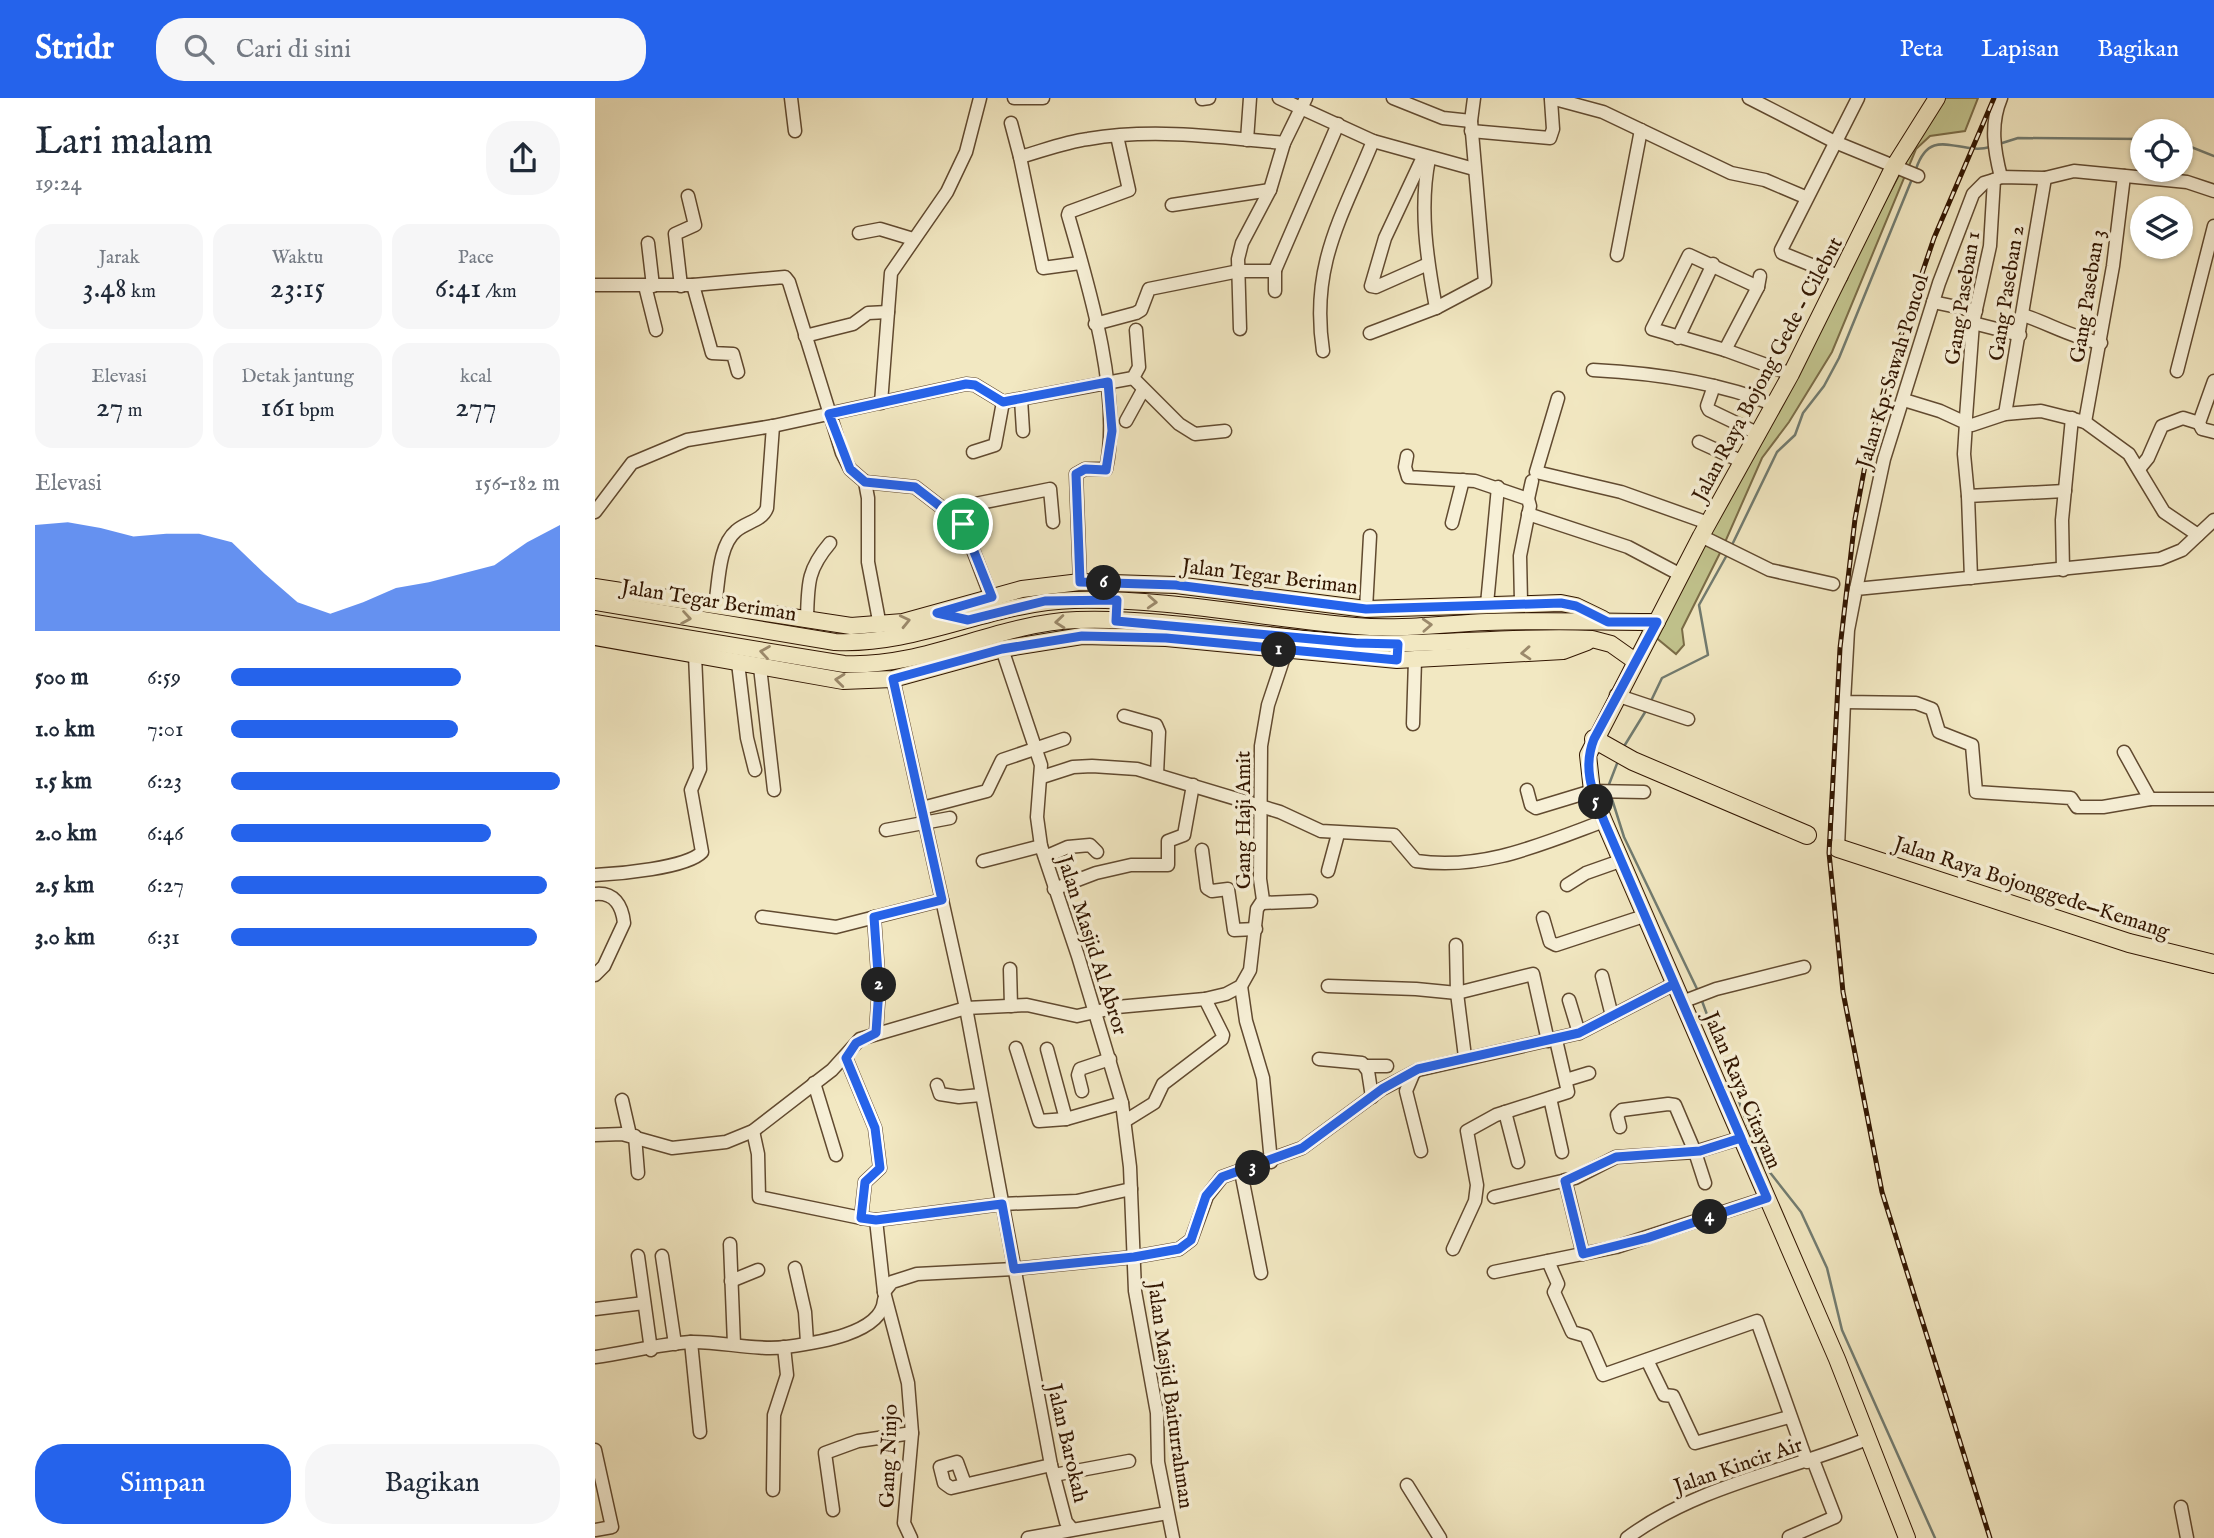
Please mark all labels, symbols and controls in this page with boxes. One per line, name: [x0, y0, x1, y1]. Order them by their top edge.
search box: [156, 18, 646, 81]
text: Stridr: [35, 28, 114, 70]
icon: search: [180, 30, 218, 68]
text: Cari di sini: [236, 33, 351, 66]
text: Peta: [1900, 34, 1943, 65]
text: Lapisan: [1981, 34, 2059, 65]
text: Bagikan: [2097, 34, 2179, 65]
text: Lari malam: [35, 119, 213, 167]
map controls: [2130, 119, 2193, 259]
button: locate: [2130, 119, 2193, 182]
button: share: [486, 121, 560, 195]
text: 19:24: [35, 169, 82, 198]
button: layers: [2130, 196, 2193, 259]
street label: Gang Paseban 2: [1983, 223, 2032, 363]
street label: Gang Paseban 3: [2065, 227, 2112, 365]
street label: Gang Paseban 1: [1940, 229, 1987, 367]
street label: Jalan Raya Bojong Gede - Cilebut: [1686, 233, 1850, 508]
text: Jarak: [99, 246, 140, 270]
text: Waktu: [272, 246, 323, 270]
text: Pace: [458, 246, 494, 270]
text: 3.48: [83, 270, 127, 308]
text: 23:15: [270, 270, 325, 308]
text: 6:41: [435, 270, 481, 308]
street label: Jalan Kp. Sawah Poncol: [1850, 271, 1936, 474]
text: km: [127, 280, 156, 304]
text: /km: [481, 280, 517, 304]
text: Elevasi: [91, 365, 147, 389]
text: Detak jantung: [241, 365, 354, 389]
text: kcal: [460, 365, 492, 389]
text: 27: [96, 389, 124, 427]
text: 161: [260, 389, 295, 427]
text: 277: [455, 389, 497, 427]
text: m: [124, 399, 142, 423]
text: bpm: [295, 399, 335, 423]
text: Elevasi: [35, 469, 102, 498]
text: 156–182 m: [475, 469, 560, 498]
pin: [933, 494, 993, 554]
icon: arrive: [944, 505, 982, 543]
street label: Jalan Tegar Beriman: [1178, 553, 1359, 602]
pin: 6: [1086, 566, 1121, 601]
text: 6: [1099, 570, 1108, 594]
street label: Jalan Tegar Beriman: [617, 574, 798, 629]
one-way arrow: [1146, 594, 1157, 609]
one-way arrow: [681, 610, 692, 625]
one-way arrow: [1054, 614, 1065, 629]
one-way arrow: [899, 615, 911, 630]
one-way arrow: [1421, 618, 1432, 633]
pin: 1: [1261, 632, 1297, 668]
text: 1: [1275, 637, 1282, 661]
one-way arrow: [759, 645, 771, 660]
one-way arrow: [1521, 645, 1532, 660]
text: 500 m: [35, 663, 89, 692]
text: 6:59: [147, 663, 181, 692]
one-way arrow: [834, 672, 846, 687]
text: 1.0 km: [35, 715, 95, 744]
text: 7:01: [147, 715, 184, 744]
street label: Gang Haji Amit: [1231, 751, 1258, 889]
text: 1.5 km: [35, 767, 92, 796]
text: 6:23: [147, 767, 182, 796]
pin: 5: [1579, 784, 1613, 820]
text: 5: [1592, 789, 1599, 813]
text: 2.0 km: [35, 819, 97, 848]
text: 6:46: [147, 819, 184, 848]
street label: Jalan Raya Bojonggede—Kemang: [1888, 830, 2173, 946]
street label: Jalan Masjid Al Abror: [1049, 851, 1133, 1039]
text: 2.5 km: [35, 871, 94, 900]
text: 6:27: [147, 871, 184, 900]
text: 3.0 km: [35, 923, 95, 952]
text: 6:31: [147, 923, 180, 952]
pin: 2: [861, 968, 897, 1002]
text: 2: [874, 972, 883, 996]
street label: Jalan Raya Citayam: [1696, 1006, 1787, 1173]
pin: 3: [1235, 1150, 1271, 1186]
text: 3: [1249, 1155, 1256, 1179]
pin: 4: [1693, 1200, 1727, 1234]
text: 4: [1705, 1204, 1714, 1228]
street label: Jalan Masjid Baiturrahman: [1140, 1278, 1199, 1510]
street label: Jalan Barokah: [1039, 1379, 1093, 1505]
street label: Gang Ninjo: [874, 1404, 905, 1508]
street label: Jalan Kincir Air: [1669, 1432, 1807, 1502]
button: Simpan: [35, 1444, 291, 1524]
button: Bagikan: [305, 1444, 560, 1524]

